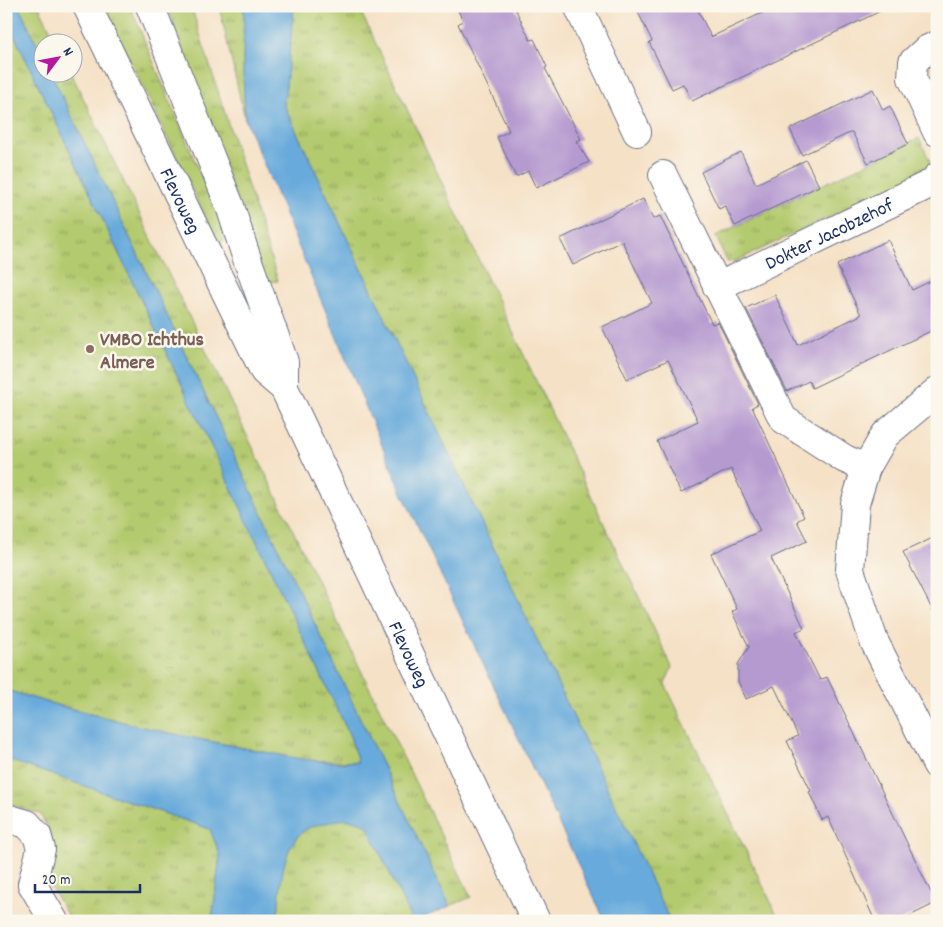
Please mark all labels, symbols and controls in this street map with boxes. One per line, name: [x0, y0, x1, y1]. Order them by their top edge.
north arrow: [32, 32, 82, 82]
text: N: [57, 44, 78, 60]
street label: Flevoweg: [151, 164, 206, 239]
street label: Dokter Jacobzehof: [761, 192, 900, 279]
place label: VMBO Ichthus Almere: [100, 327, 204, 378]
marker: VMBO Ichthus Almere: [84, 343, 96, 355]
street label: Flevoweg: [379, 617, 435, 693]
scale bar: [35, 862, 140, 894]
text: 20 m: [42, 870, 70, 892]

